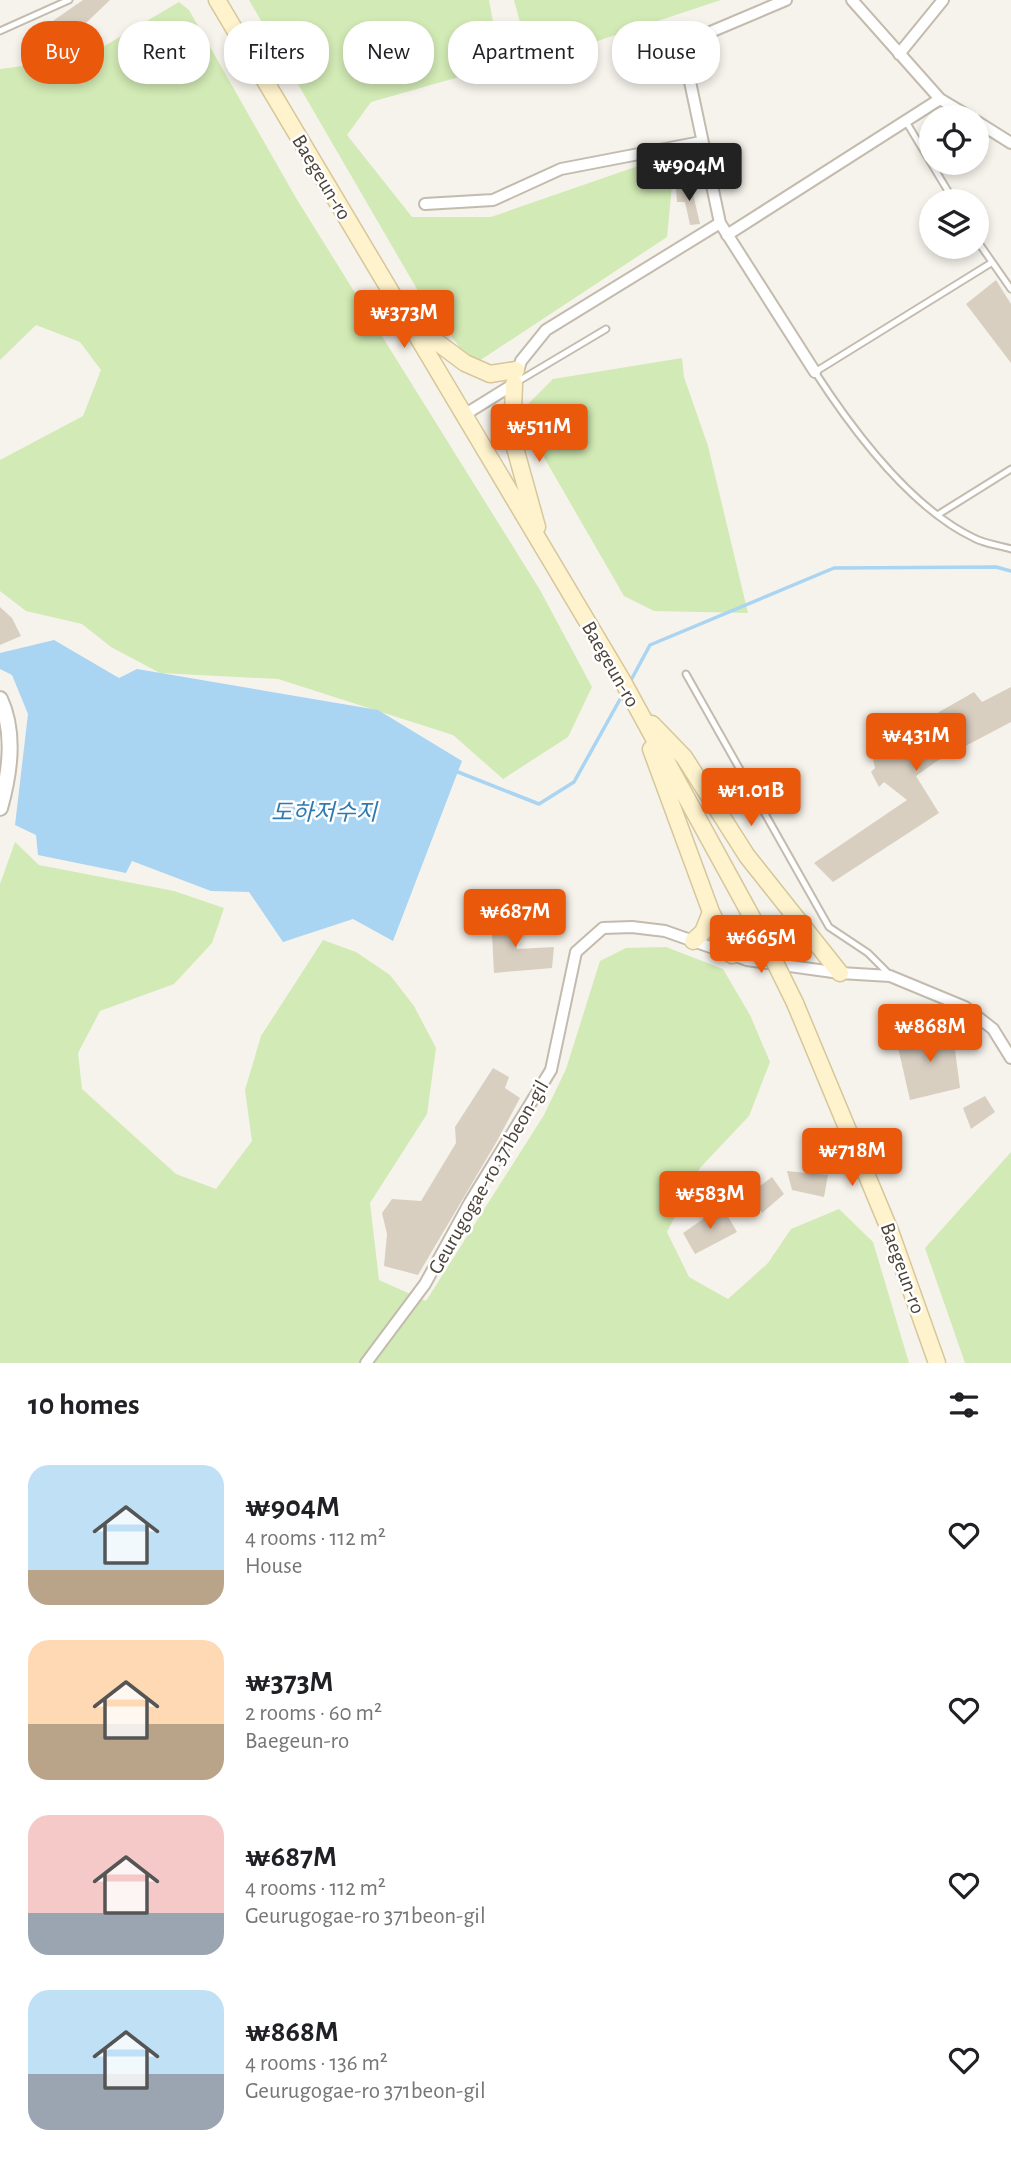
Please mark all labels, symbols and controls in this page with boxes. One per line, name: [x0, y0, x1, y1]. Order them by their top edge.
chip: Buy: [21, 21, 104, 84]
chip: Rent: [118, 21, 210, 84]
chip: Filters: [224, 21, 329, 84]
chip: New: [343, 21, 434, 84]
chip: Apartment: [448, 21, 598, 84]
chip: House: [612, 21, 720, 84]
map controls: [919, 105, 989, 259]
button: locate: [919, 105, 989, 175]
street label: Baegeun-ro: [288, 131, 355, 223]
pin: ₩904M: [640, 144, 738, 203]
text: ₩904M: [653, 154, 725, 177]
button: layers: [919, 189, 989, 259]
pin: ₩373M: [355, 290, 453, 350]
text: ₩373M: [370, 301, 438, 324]
pin: ₩511M: [490, 405, 588, 464]
text: ₩511M: [507, 415, 571, 438]
street label: Baegeun-ro: [578, 618, 643, 711]
pin: ₩431M: [867, 714, 965, 773]
text: ₩431M: [882, 724, 950, 747]
pin: ₩1.01B: [694, 768, 808, 828]
text: ₩1.01B: [718, 779, 784, 802]
water label: 도하저수지: [271, 800, 379, 825]
pin: ₩687M: [466, 890, 564, 949]
text: ₩687M: [480, 900, 550, 923]
pin: ₩665M: [712, 916, 810, 975]
text: ₩665M: [726, 926, 796, 949]
pin: ₩868M: [881, 1004, 979, 1064]
text: ₩868M: [894, 1015, 966, 1038]
street label: Geurugogae-ro 371beon-gil: [424, 1077, 552, 1278]
pin: ₩718M: [803, 1128, 901, 1188]
text: ₩718M: [818, 1139, 886, 1162]
pin: ₩583M: [661, 1172, 759, 1231]
text: ₩583M: [675, 1182, 745, 1205]
street label: Baegeun-ro: [876, 1220, 929, 1316]
icon: filters: [945, 1386, 983, 1424]
text: 10 homes: [28, 1390, 139, 1420]
text: ₩904M: [245, 1492, 340, 1522]
icon: home: [84, 1493, 168, 1577]
icon: heart: [945, 1516, 983, 1554]
text: 4 rooms · 112 m²: [245, 1527, 386, 1550]
text: House: [245, 1555, 302, 1578]
text: ₩373M: [245, 1667, 333, 1697]
icon: home: [84, 1668, 168, 1752]
icon: heart: [945, 1691, 983, 1729]
text: 2 rooms · 60 m²: [245, 1702, 382, 1725]
text: Baegeun-ro: [245, 1730, 349, 1753]
text: ₩687M: [245, 1842, 337, 1872]
icon: home: [84, 1843, 168, 1927]
icon: heart: [945, 1866, 983, 1904]
text: 4 rooms · 112 m²: [245, 1877, 386, 1900]
text: Geurugogae-ro 371beon-gil: [245, 1905, 486, 1928]
text: ₩868M: [245, 2017, 339, 2047]
icon: home: [84, 2018, 168, 2102]
icon: heart: [945, 2041, 983, 2079]
text: 4 rooms · 136 m²: [245, 2052, 388, 2075]
text: Geurugogae-ro 371beon-gil: [245, 2080, 486, 2103]

